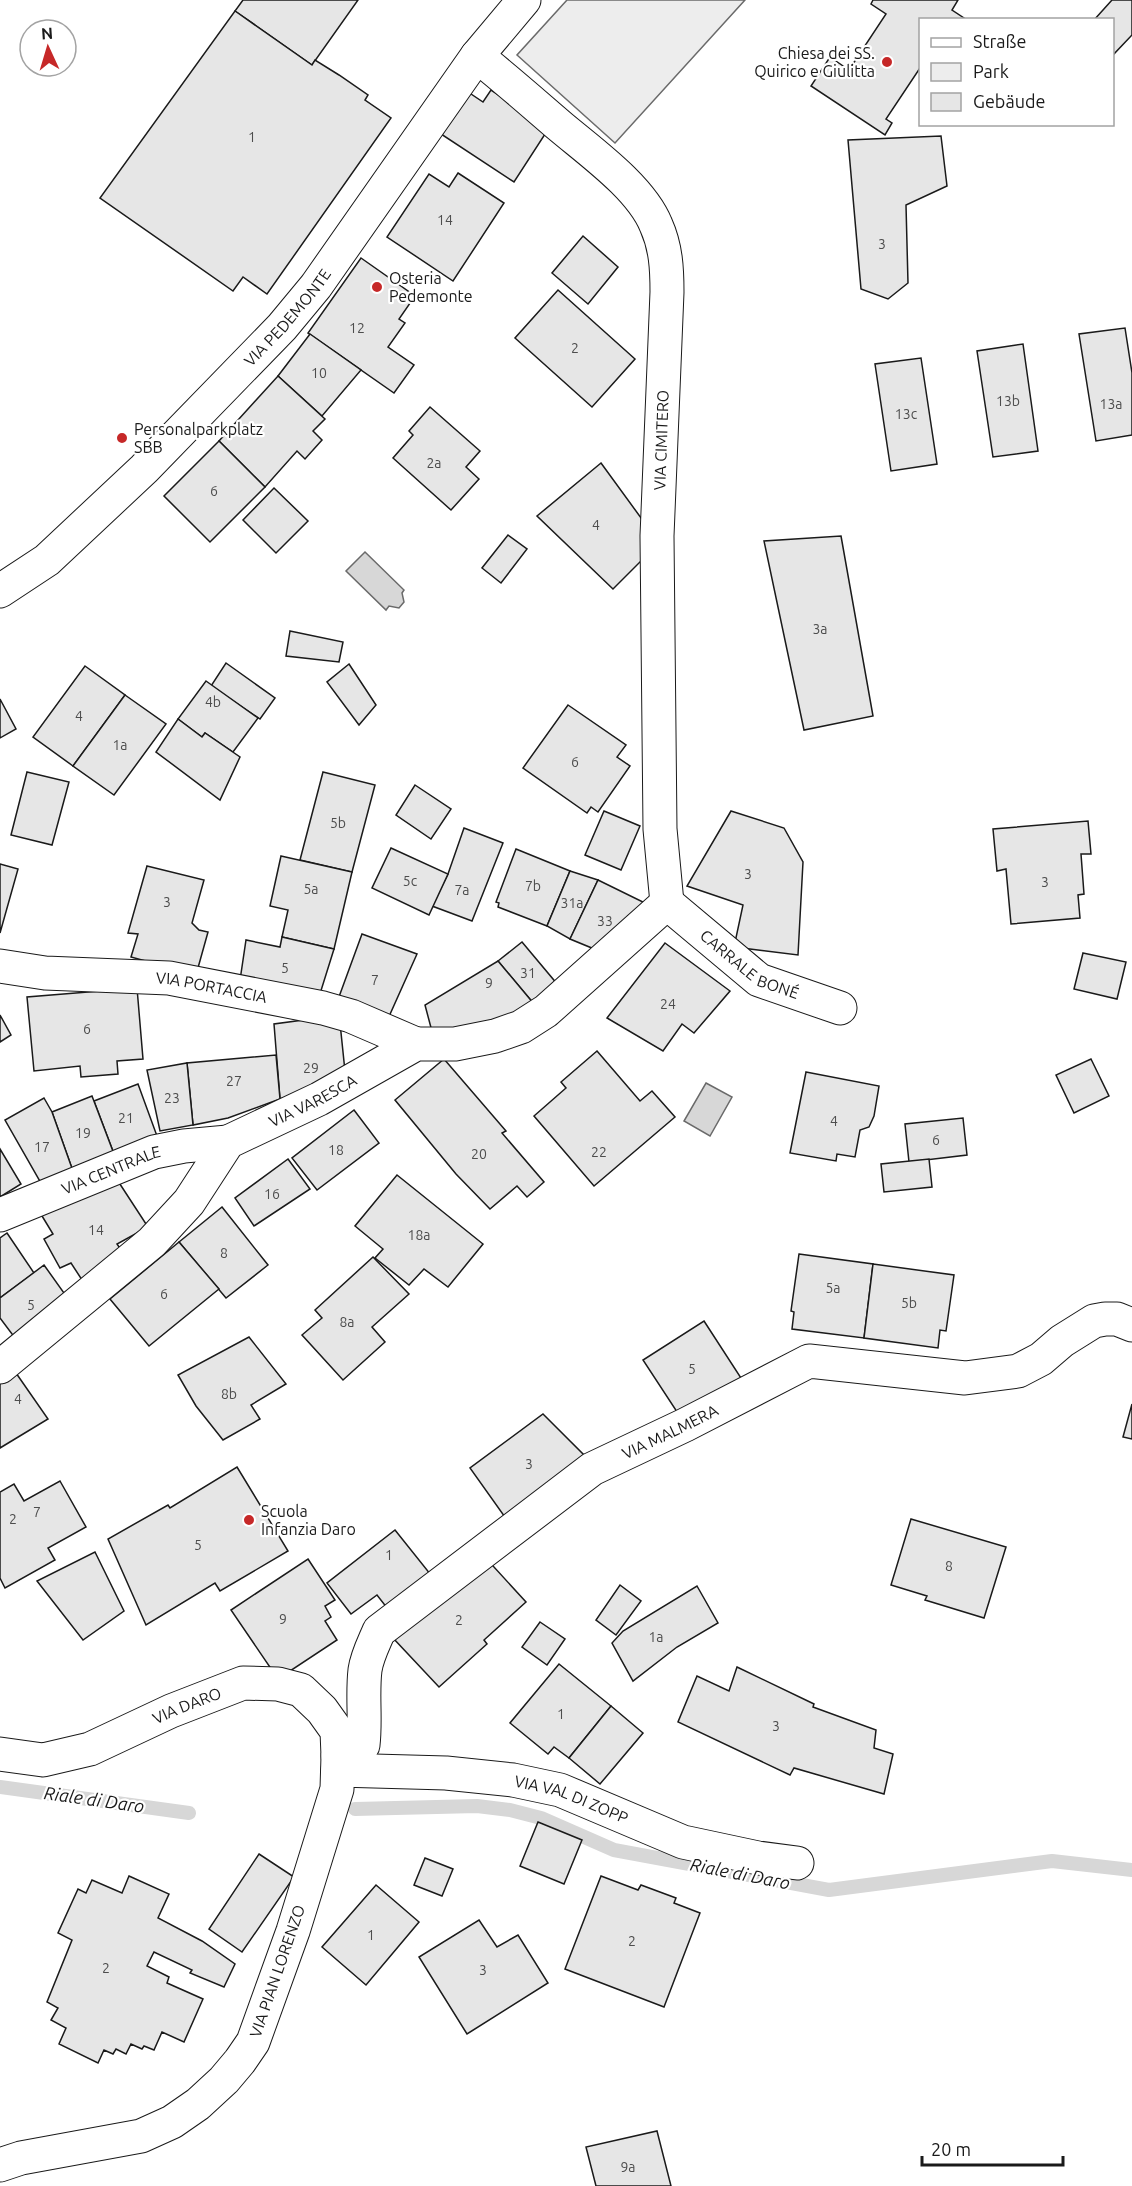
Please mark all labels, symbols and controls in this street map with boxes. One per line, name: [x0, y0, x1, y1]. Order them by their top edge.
north arrow: [18, 18, 78, 78]
legend: [919, 18, 1114, 126]
text: N: [40, 24, 54, 42]
text: Straße: [973, 31, 1026, 51]
place label: Chiesa dei SS. Quirico e Giulitta: [754, 44, 875, 80]
marker: Chiesa dei SS. Quirico e Giulitta: [880, 55, 894, 69]
text: Park: [973, 61, 1009, 81]
text: Gebäude: [973, 91, 1045, 111]
house number: 1: [248, 129, 256, 145]
house number: 14: [437, 212, 453, 228]
house number: 3: [878, 236, 886, 252]
street label: VIA PEDEMONTE: [240, 265, 334, 370]
place label: Osteria Pedemonte: [389, 269, 473, 305]
marker: Osteria Pedemonte: [370, 280, 384, 294]
house number: 12: [349, 320, 365, 336]
house number: 2: [571, 340, 579, 356]
house number: 10: [311, 365, 327, 381]
street label: VIA CIMITERO: [650, 389, 672, 491]
house number: 13b: [996, 393, 1020, 409]
house number: 13a: [1100, 396, 1123, 412]
house number: 13c: [895, 406, 918, 422]
place label: Personalparkplatz SBB: [134, 420, 263, 456]
marker: Personalparkplatz SBB: [115, 431, 129, 445]
house number: 2a: [426, 455, 442, 471]
house number: 6: [210, 483, 218, 499]
house number: 4: [592, 517, 600, 533]
house number: 3a: [812, 621, 828, 637]
house number: 4b: [205, 694, 221, 710]
house number: 4: [75, 708, 83, 724]
house number: 1a: [112, 737, 128, 753]
house number: 6: [571, 754, 579, 770]
house number: 5b: [330, 815, 346, 831]
house number: 3: [744, 866, 752, 882]
house number: 5c: [403, 873, 418, 889]
house number: 3: [1041, 874, 1049, 890]
house number: 7b: [525, 878, 541, 894]
house number: 5a: [303, 881, 319, 897]
house number: 7a: [454, 882, 470, 898]
house number: 3: [163, 894, 171, 910]
house number: 31a: [561, 895, 584, 911]
house number: 33: [597, 913, 613, 929]
street label: CARRALE BONÉ: [697, 926, 802, 1002]
house number: 5: [281, 960, 289, 976]
house number: 31: [520, 965, 536, 981]
street label: VIA PORTACCIA: [156, 968, 269, 1006]
house number: 7: [371, 972, 379, 988]
house number: 9: [485, 975, 493, 991]
house number: 24: [660, 996, 676, 1012]
house number: 6: [83, 1021, 91, 1037]
house number: 29: [303, 1060, 319, 1076]
street label: VIA VARESCA: [266, 1070, 360, 1130]
house number: 27: [226, 1073, 242, 1089]
house number: 23: [164, 1090, 180, 1106]
house number: 21: [118, 1110, 134, 1126]
house number: 4: [830, 1113, 838, 1129]
house number: 19: [75, 1125, 91, 1141]
house number: 6: [932, 1132, 940, 1148]
house number: 17: [34, 1139, 50, 1155]
street label: VIA CENTRALE: [59, 1142, 162, 1198]
house number: 18: [328, 1142, 344, 1158]
house number: 22: [591, 1144, 607, 1160]
house number: 20: [471, 1146, 487, 1162]
house number: 16: [264, 1186, 280, 1202]
house number: 14: [88, 1222, 104, 1238]
house number: 18a: [408, 1227, 431, 1243]
house number: 8: [220, 1245, 228, 1261]
house number: 5a: [825, 1280, 841, 1296]
house number: 6: [160, 1286, 168, 1302]
house number: 5b: [901, 1295, 917, 1311]
house number: 5: [27, 1297, 35, 1313]
house number: 8a: [339, 1314, 355, 1330]
house number: 5: [688, 1361, 696, 1377]
house number: 8b: [221, 1386, 237, 1402]
house number: 4: [14, 1391, 22, 1407]
street label: VIA MALMERA: [619, 1400, 722, 1463]
house number: 3: [525, 1456, 533, 1472]
place label: Scuola Infanzia Daro: [261, 1502, 356, 1538]
house number: 7: [33, 1504, 41, 1520]
house number: 2: [9, 1511, 17, 1527]
marker: Scuola Infanzia Daro: [242, 1513, 256, 1527]
house number: 5: [194, 1537, 202, 1553]
house number: 1: [385, 1547, 393, 1563]
house number: 8: [945, 1558, 953, 1574]
house number: 9: [279, 1611, 287, 1627]
house number: 2: [455, 1612, 463, 1628]
house number: 1a: [648, 1629, 664, 1645]
street label: VIA DARO: [150, 1683, 224, 1727]
house number: 1: [557, 1706, 565, 1722]
house number: 3: [772, 1718, 780, 1734]
street label: VIA VAL DI ZOPP: [513, 1772, 631, 1827]
water label: Riale di Daro: [43, 1782, 146, 1816]
water label: Riale di Daro: [689, 1854, 792, 1893]
street label: VIA PIAN LORENZO: [246, 1902, 308, 2040]
house number: 1: [367, 1927, 375, 1943]
house number: 2: [628, 1933, 636, 1949]
house number: 2: [102, 1960, 110, 1976]
house number: 3: [479, 1962, 487, 1978]
scale bar: [922, 2129, 1063, 2167]
text: 20 m: [931, 2139, 971, 2159]
house number: 9a: [620, 2159, 636, 2175]

